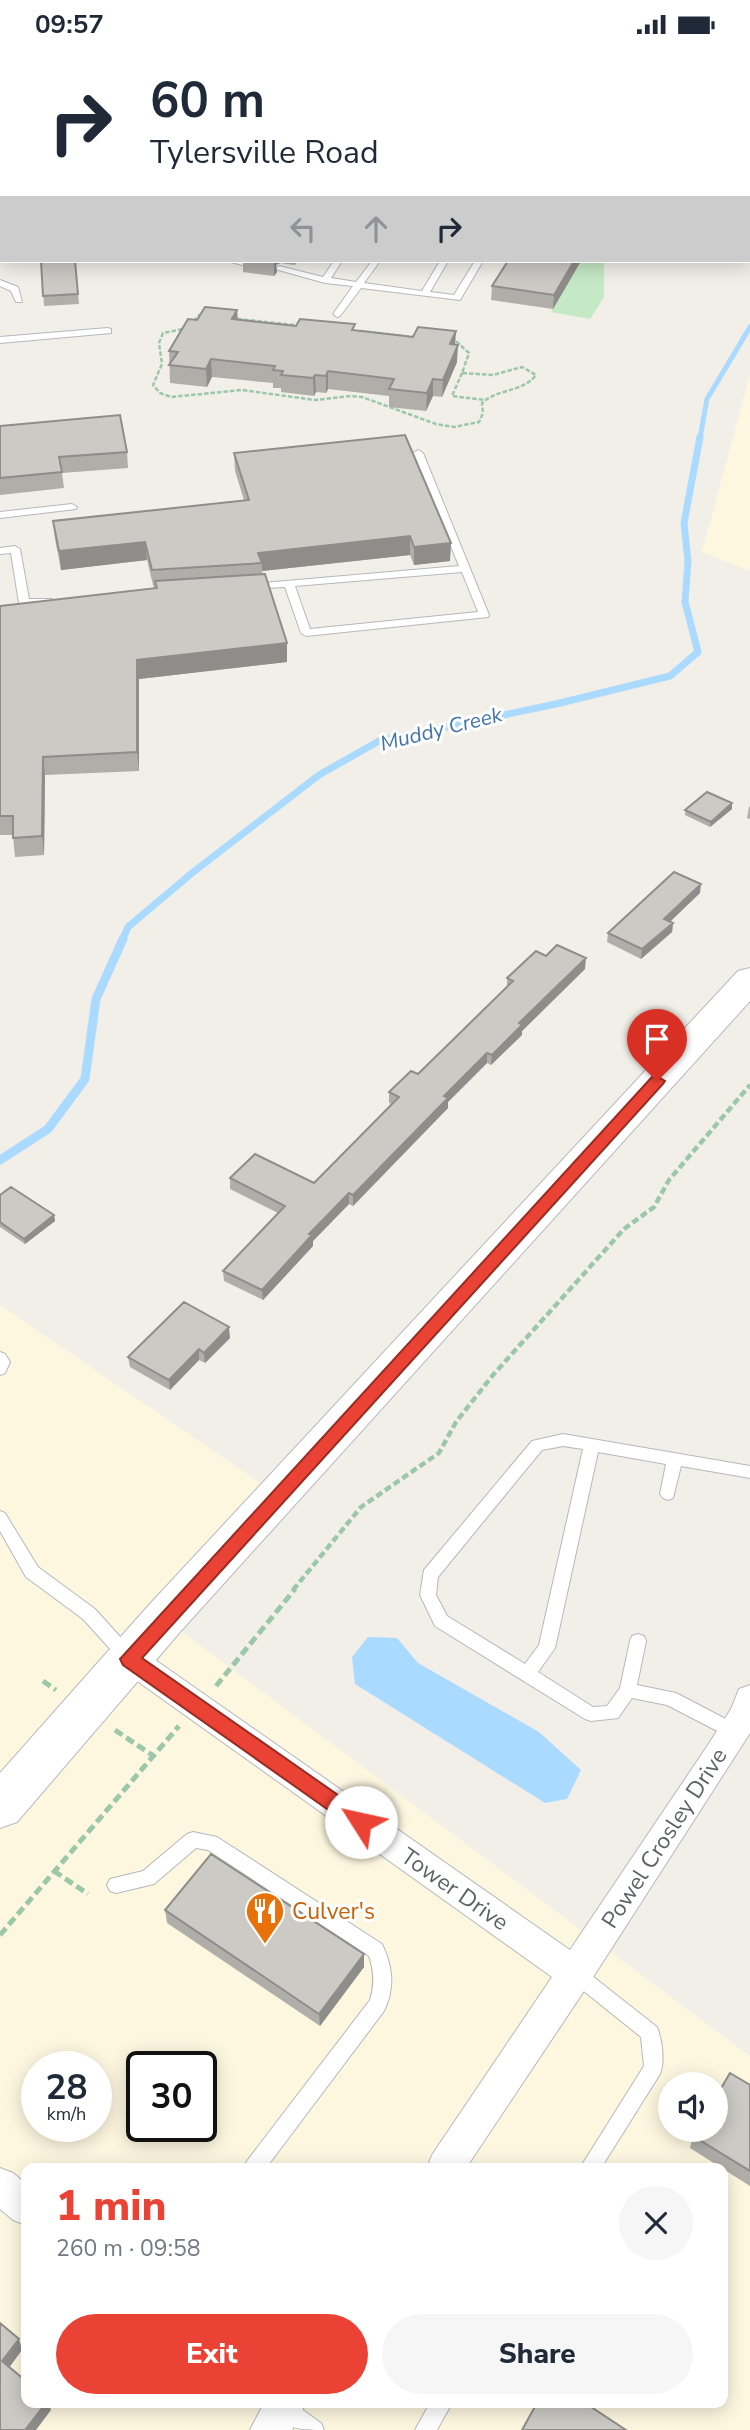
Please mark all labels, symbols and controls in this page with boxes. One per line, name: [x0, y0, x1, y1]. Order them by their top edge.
text: 09:57: [35, 7, 104, 42]
text: 60 m: [150, 67, 265, 134]
icon: right: [35, 77, 126, 168]
text: Tylersville Road: [150, 131, 379, 174]
icon: left: [284, 210, 322, 248]
icon: ahead: [357, 210, 395, 248]
icon: right: [430, 210, 468, 248]
water label: Muddy Creek: [377, 700, 505, 758]
pin: [627, 1009, 687, 1081]
icon: arrive: [638, 1020, 676, 1058]
street label: Powel Crosley Drive: [594, 1742, 734, 1934]
position arrow: [324, 1785, 398, 1859]
street label: Tower Drive: [395, 1841, 515, 1938]
restaurant icon: Culver's: [244, 1890, 286, 1945]
place label: Culver's: [292, 1896, 375, 1927]
speed limit sign: 30: [126, 2051, 217, 2142]
text: 28: [45, 2064, 88, 2111]
map controls: [658, 2072, 728, 2142]
button: sound: [658, 2072, 728, 2142]
text: km/h: [47, 2102, 86, 2126]
text: 1 min: [56, 2178, 166, 2235]
button: close: [619, 2186, 693, 2260]
text: 260 m · 09:58: [56, 2233, 201, 2264]
button: Exit: [56, 2314, 368, 2394]
button: Share: [382, 2314, 693, 2394]

